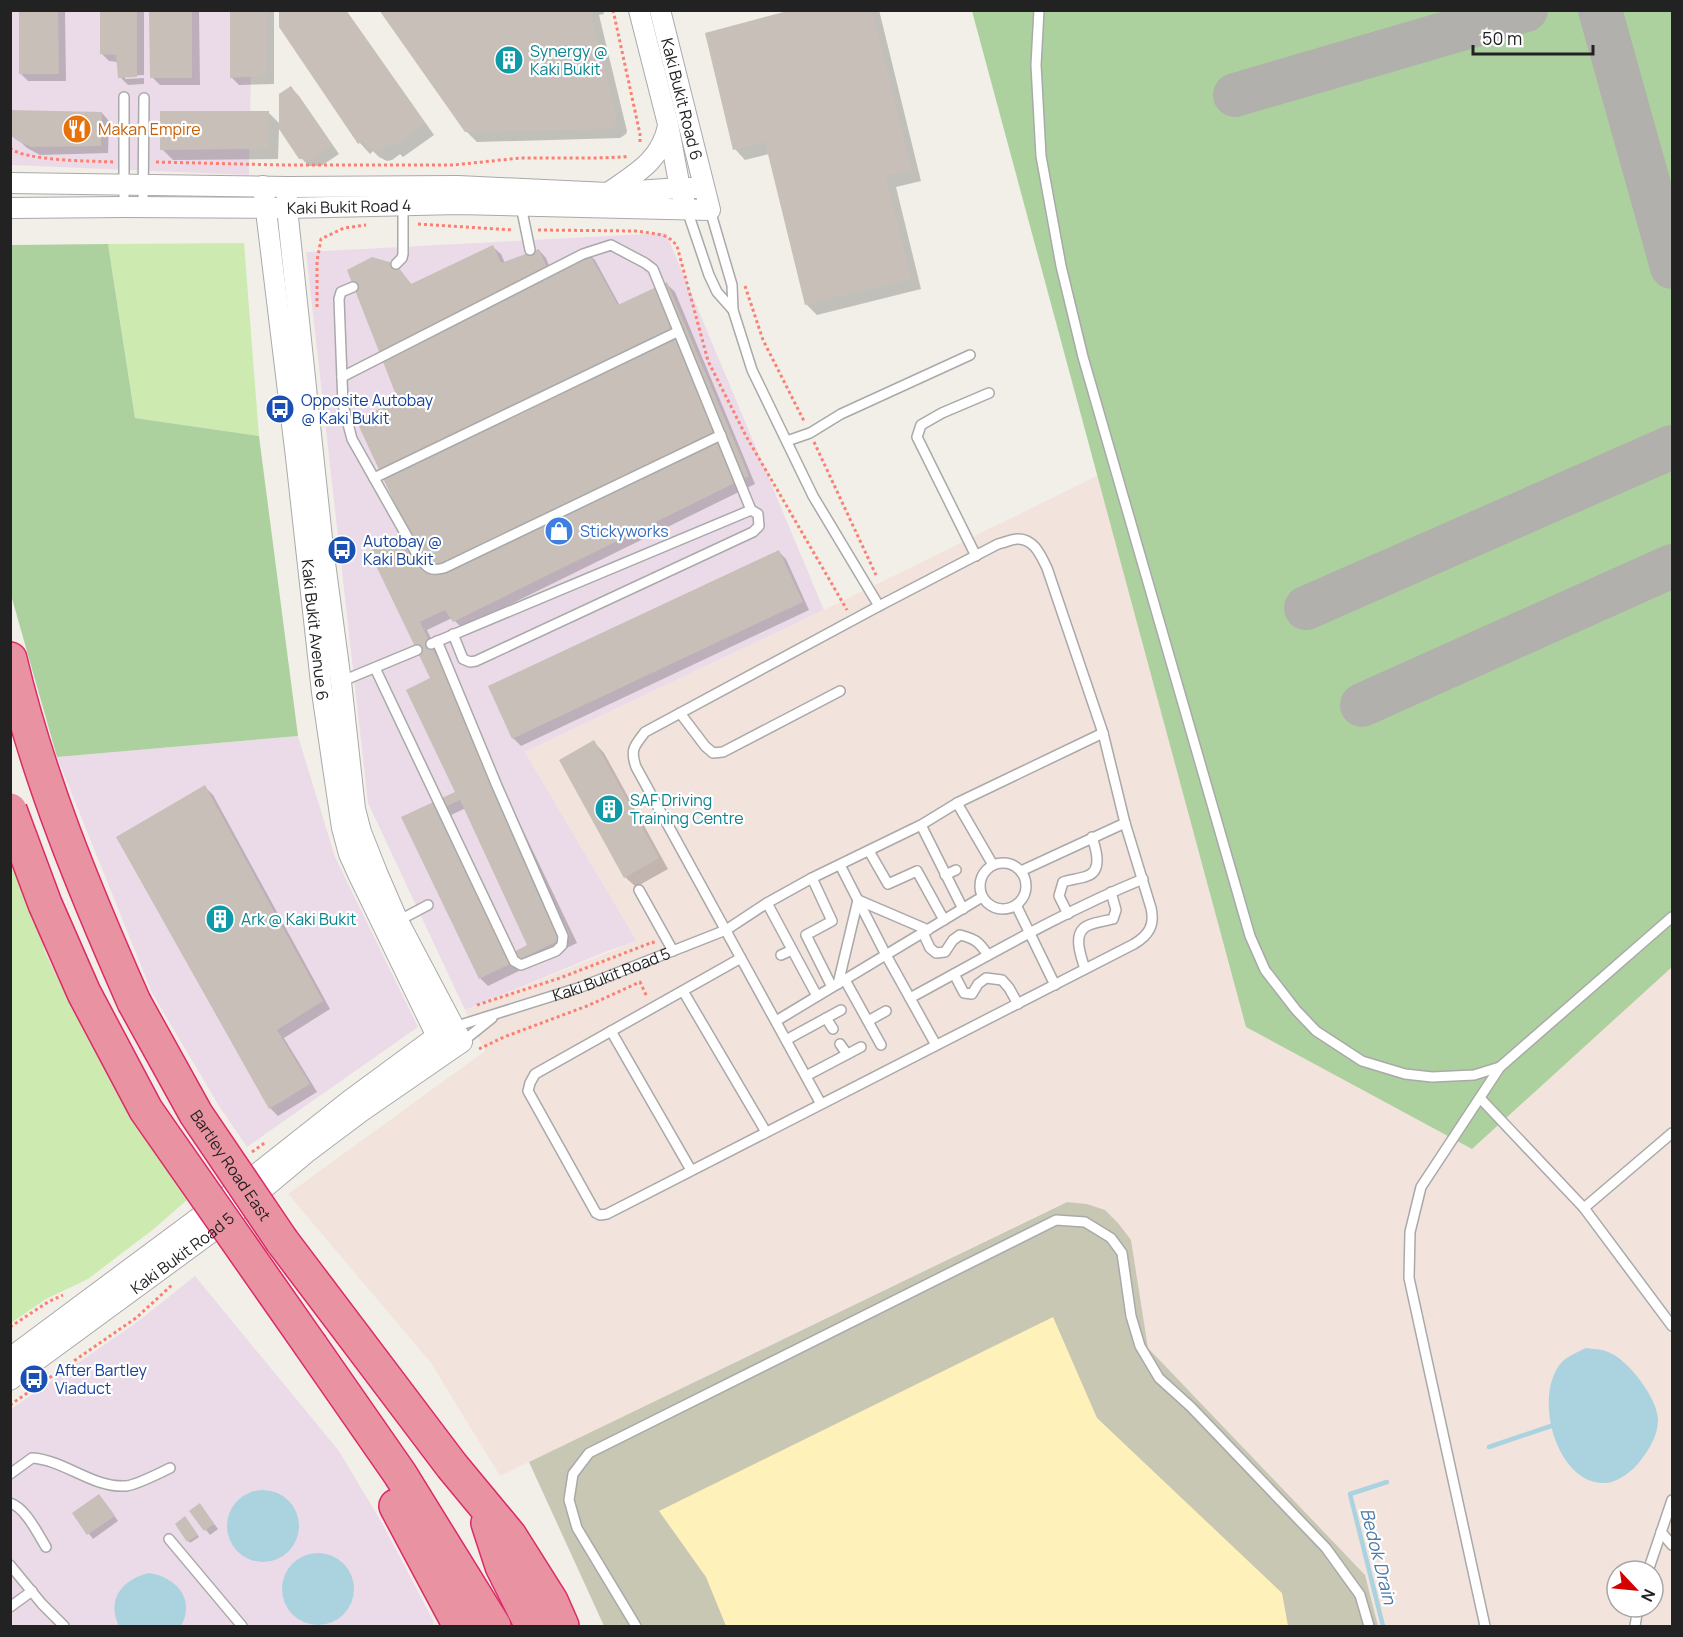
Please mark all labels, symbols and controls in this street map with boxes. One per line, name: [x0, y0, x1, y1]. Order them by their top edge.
scale bar: [1473, 18, 1593, 56]
text: 50 m: [1482, 26, 1522, 50]
street label: Kaki Bukit Road 6: [656, 36, 708, 162]
place label: Synergy @ Kaki Bukit: [530, 40, 608, 80]
building icon: Synergy @ Kaki Bukit: [493, 44, 525, 76]
restaurant icon: Makan Empire: [61, 113, 93, 145]
place label: Makan Empire: [98, 118, 201, 140]
street label: Kaki Bukit Road 4: [286, 194, 411, 219]
place label: Opposite Autobay @ Kaki Bukit: [301, 389, 434, 429]
bus stop icon: Opposite Autobay @ Kaki Bukit: [264, 393, 296, 425]
shop icon: Stickyworks: [543, 515, 575, 547]
place label: Stickyworks: [580, 520, 669, 542]
place label: Autobay @ Kaki Bukit: [363, 530, 442, 570]
bus stop icon: Autobay @ Kaki Bukit: [326, 534, 358, 566]
street label: Kaki Bukit Avenue 6: [296, 558, 334, 702]
place label: SAF Driving Training Centre: [630, 789, 744, 829]
building icon: SAF Driving Training Centre: [593, 793, 625, 825]
building icon: Ark @ Kaki Bukit: [204, 903, 236, 935]
place label: Ark @ Kaki Bukit: [241, 908, 356, 930]
street label: Kaki Bukit Road 5: [550, 942, 673, 1006]
street label: Bartley Road East: [185, 1106, 276, 1225]
street label: Kaki Bukit Road 5: [126, 1207, 239, 1299]
place label: After Bartley Viaduct: [55, 1359, 148, 1399]
bus stop icon: After Bartley Viaduct: [18, 1363, 50, 1395]
water label: Bedok Drain: [1355, 1505, 1403, 1608]
north arrow: [1605, 1559, 1665, 1619]
text: N: [1636, 1586, 1661, 1606]

